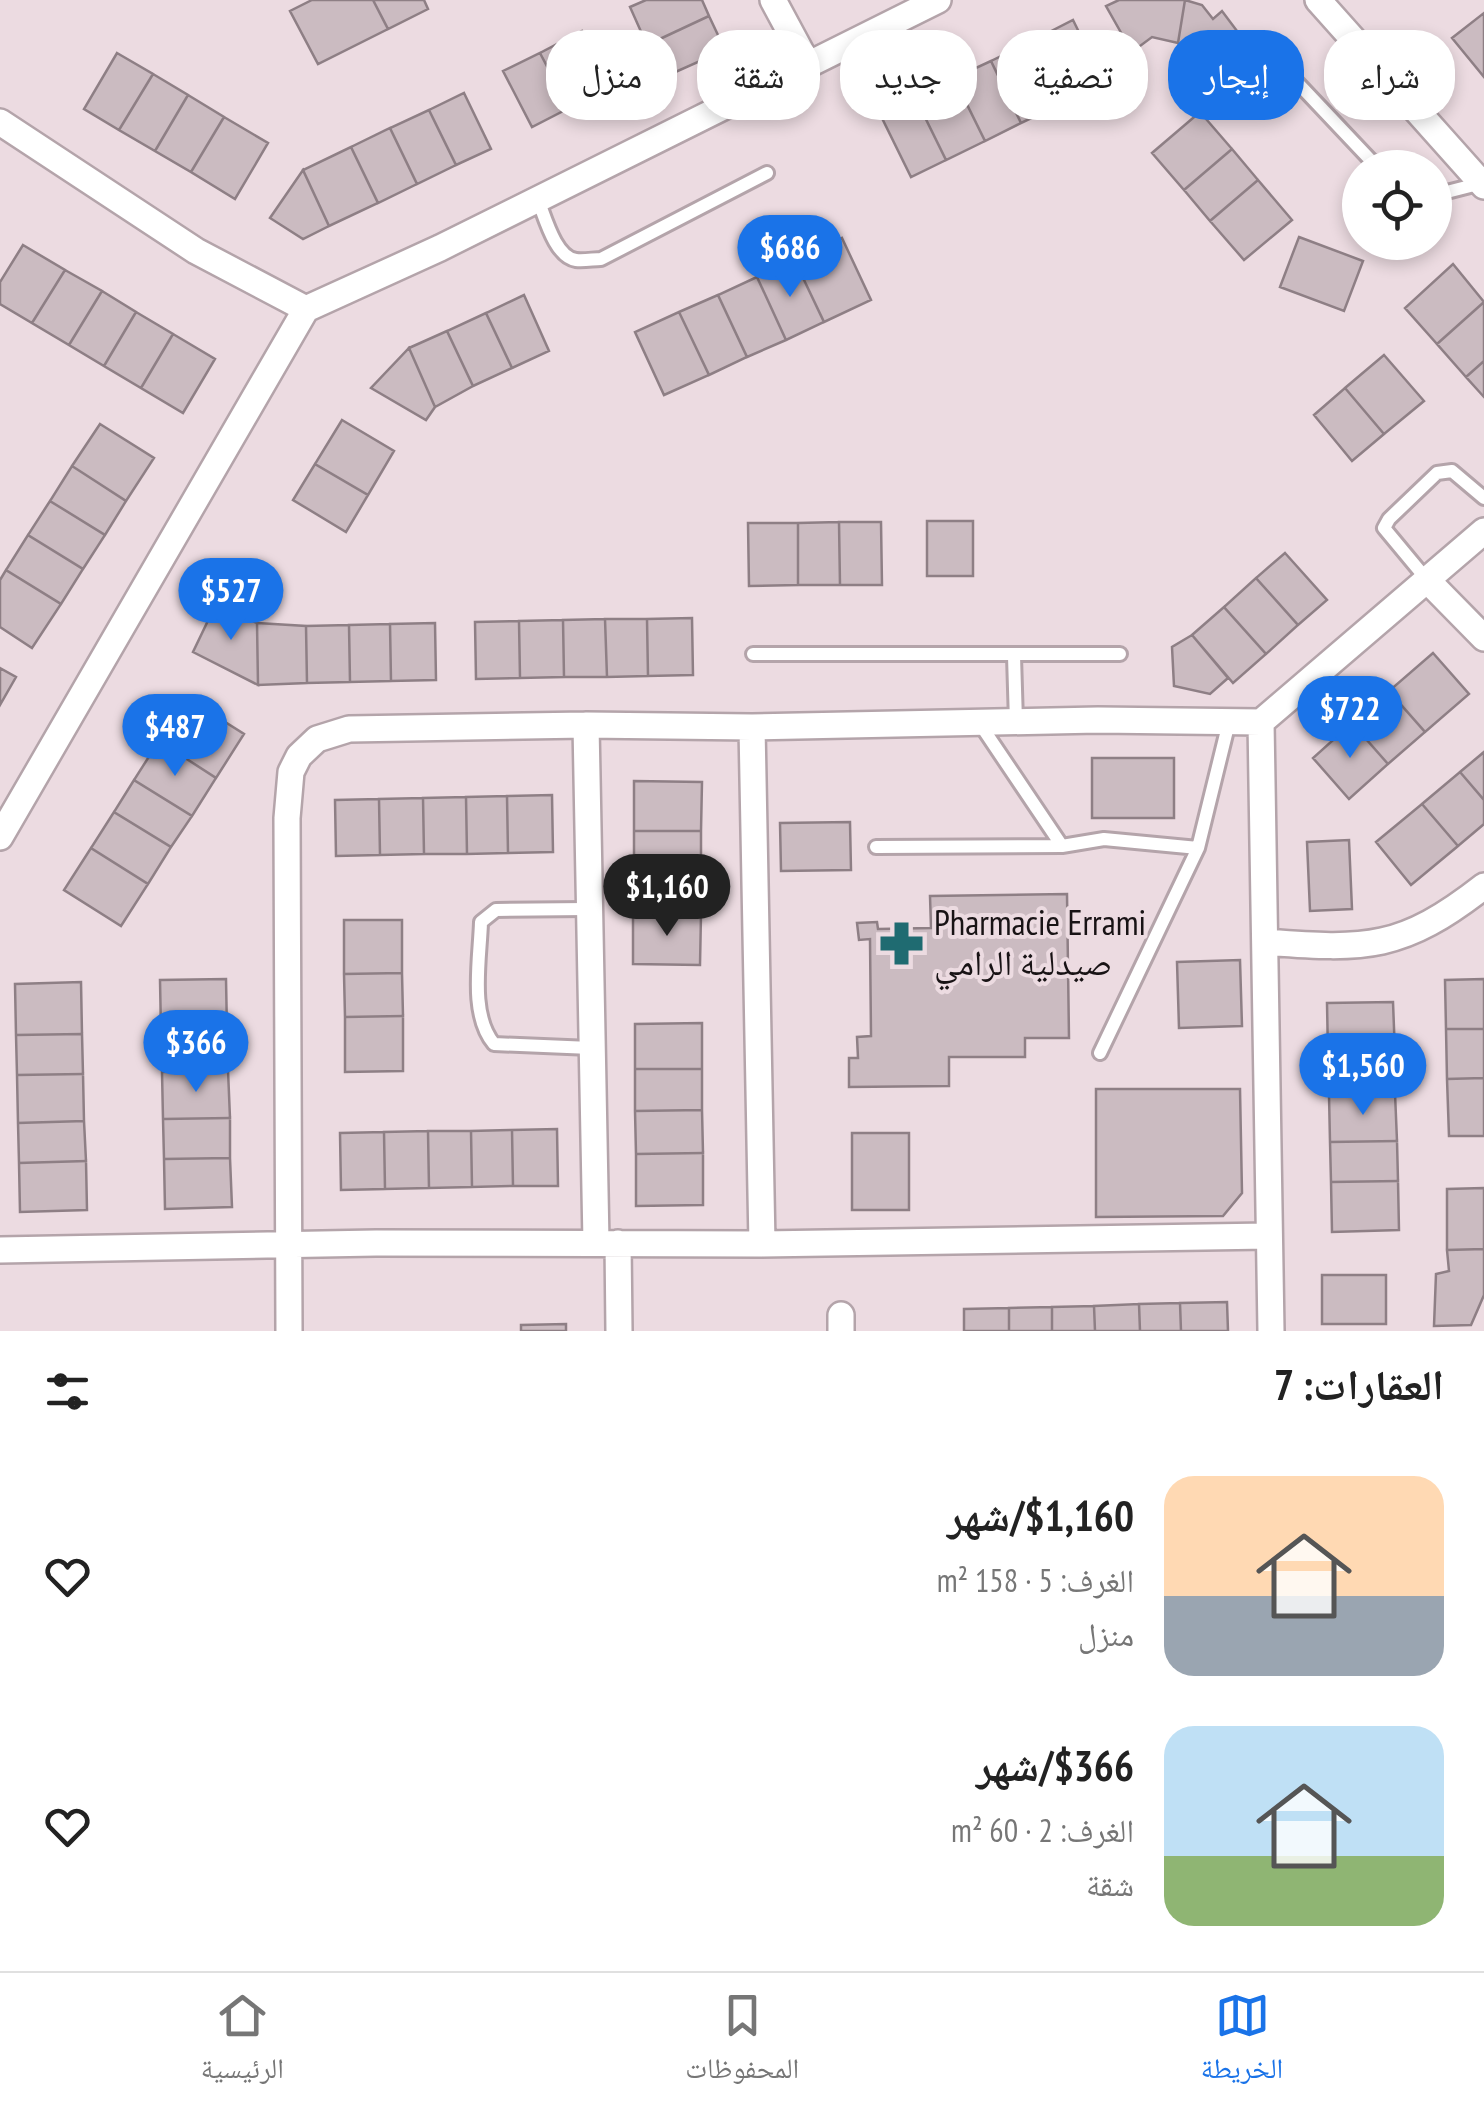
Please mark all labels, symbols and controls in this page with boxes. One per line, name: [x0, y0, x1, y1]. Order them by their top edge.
chip: منزل: [546, 30, 677, 120]
chip: شقة: [697, 30, 820, 120]
chip: جديد: [840, 30, 977, 120]
chip: تصفية: [997, 30, 1148, 120]
chip: إيجار: [1168, 30, 1304, 120]
chip: شراء: [1324, 30, 1455, 120]
map controls: [1342, 150, 1452, 260]
button: locate: [1342, 150, 1452, 260]
pin: $686: [731, 215, 849, 300]
text: $686: [759, 226, 821, 268]
pin: $527: [172, 558, 290, 643]
text: $527: [200, 569, 262, 611]
pin: $722: [1291, 676, 1409, 761]
text: $722: [1319, 687, 1381, 729]
pin: $487: [116, 694, 234, 779]
text: $487: [144, 705, 206, 747]
pin: $1,160: [586, 854, 748, 939]
text: $1,160: [625, 865, 709, 907]
place label: Pharmacie Errami صيدلية الرامي: [934, 899, 1146, 991]
pharmacy icon: Pharmacie Errami صيدلية الرامي: [877, 919, 925, 967]
pin: $366: [137, 1010, 255, 1095]
text: $366: [165, 1021, 227, 1063]
pin: $1,560: [1282, 1033, 1444, 1118]
text: $1,560: [1321, 1044, 1405, 1086]
text: العقارات: 7: [1274, 1357, 1444, 1412]
icon: filters: [40, 1364, 95, 1419]
text: $1,160/شهر: [947, 1488, 1134, 1543]
icon: home: [1244, 1516, 1364, 1636]
icon: heart: [40, 1549, 95, 1604]
text: الغرف: 5 · 158 m²: [937, 1559, 1134, 1601]
text: منزل: [1078, 1613, 1134, 1655]
text: $366/شهر: [976, 1738, 1134, 1793]
icon: home: [1244, 1766, 1364, 1886]
icon: heart: [40, 1799, 95, 1854]
text: الغرف: 2 · 60 m²: [951, 1809, 1134, 1851]
text: شقة: [1086, 1863, 1134, 1905]
tab: الرئيسية: [201, 1988, 284, 2096]
tab: المحفوظات: [685, 1988, 799, 2096]
tab: الخريطة: [1201, 1988, 1283, 2096]

